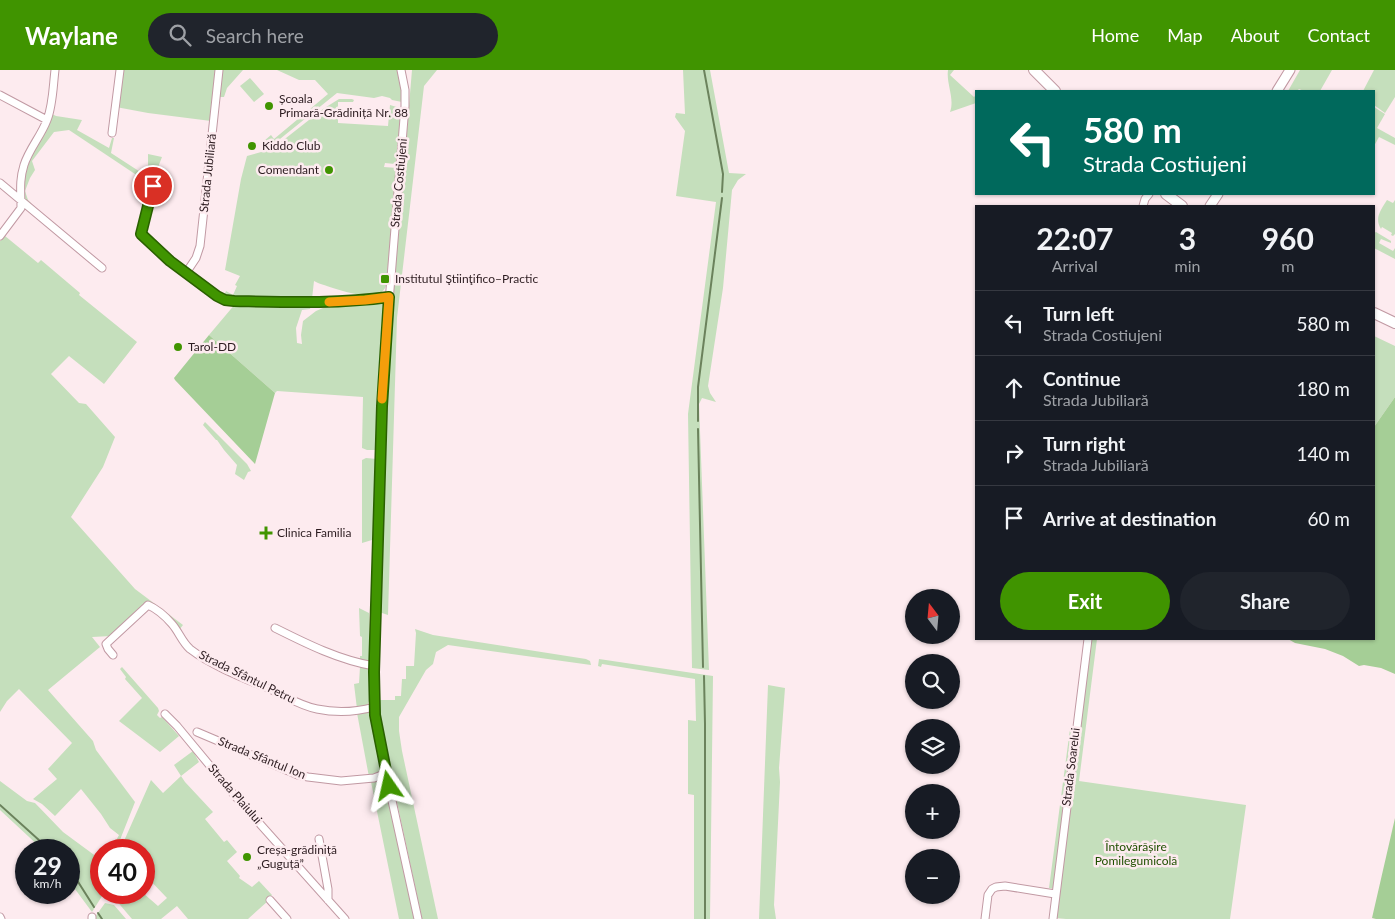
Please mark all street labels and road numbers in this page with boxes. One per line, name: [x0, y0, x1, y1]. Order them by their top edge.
street label: Strada Jubiliară: [196, 133, 219, 213]
street label: Strada Costiujeni: [387, 138, 410, 228]
street label: Strada Sfântul Petru: [197, 647, 298, 706]
street label: Strada Soarelui: [1058, 727, 1083, 807]
street label: Strada Sfântul Ion: [216, 733, 308, 782]
street label: Strada Plaiului: [205, 761, 266, 827]

